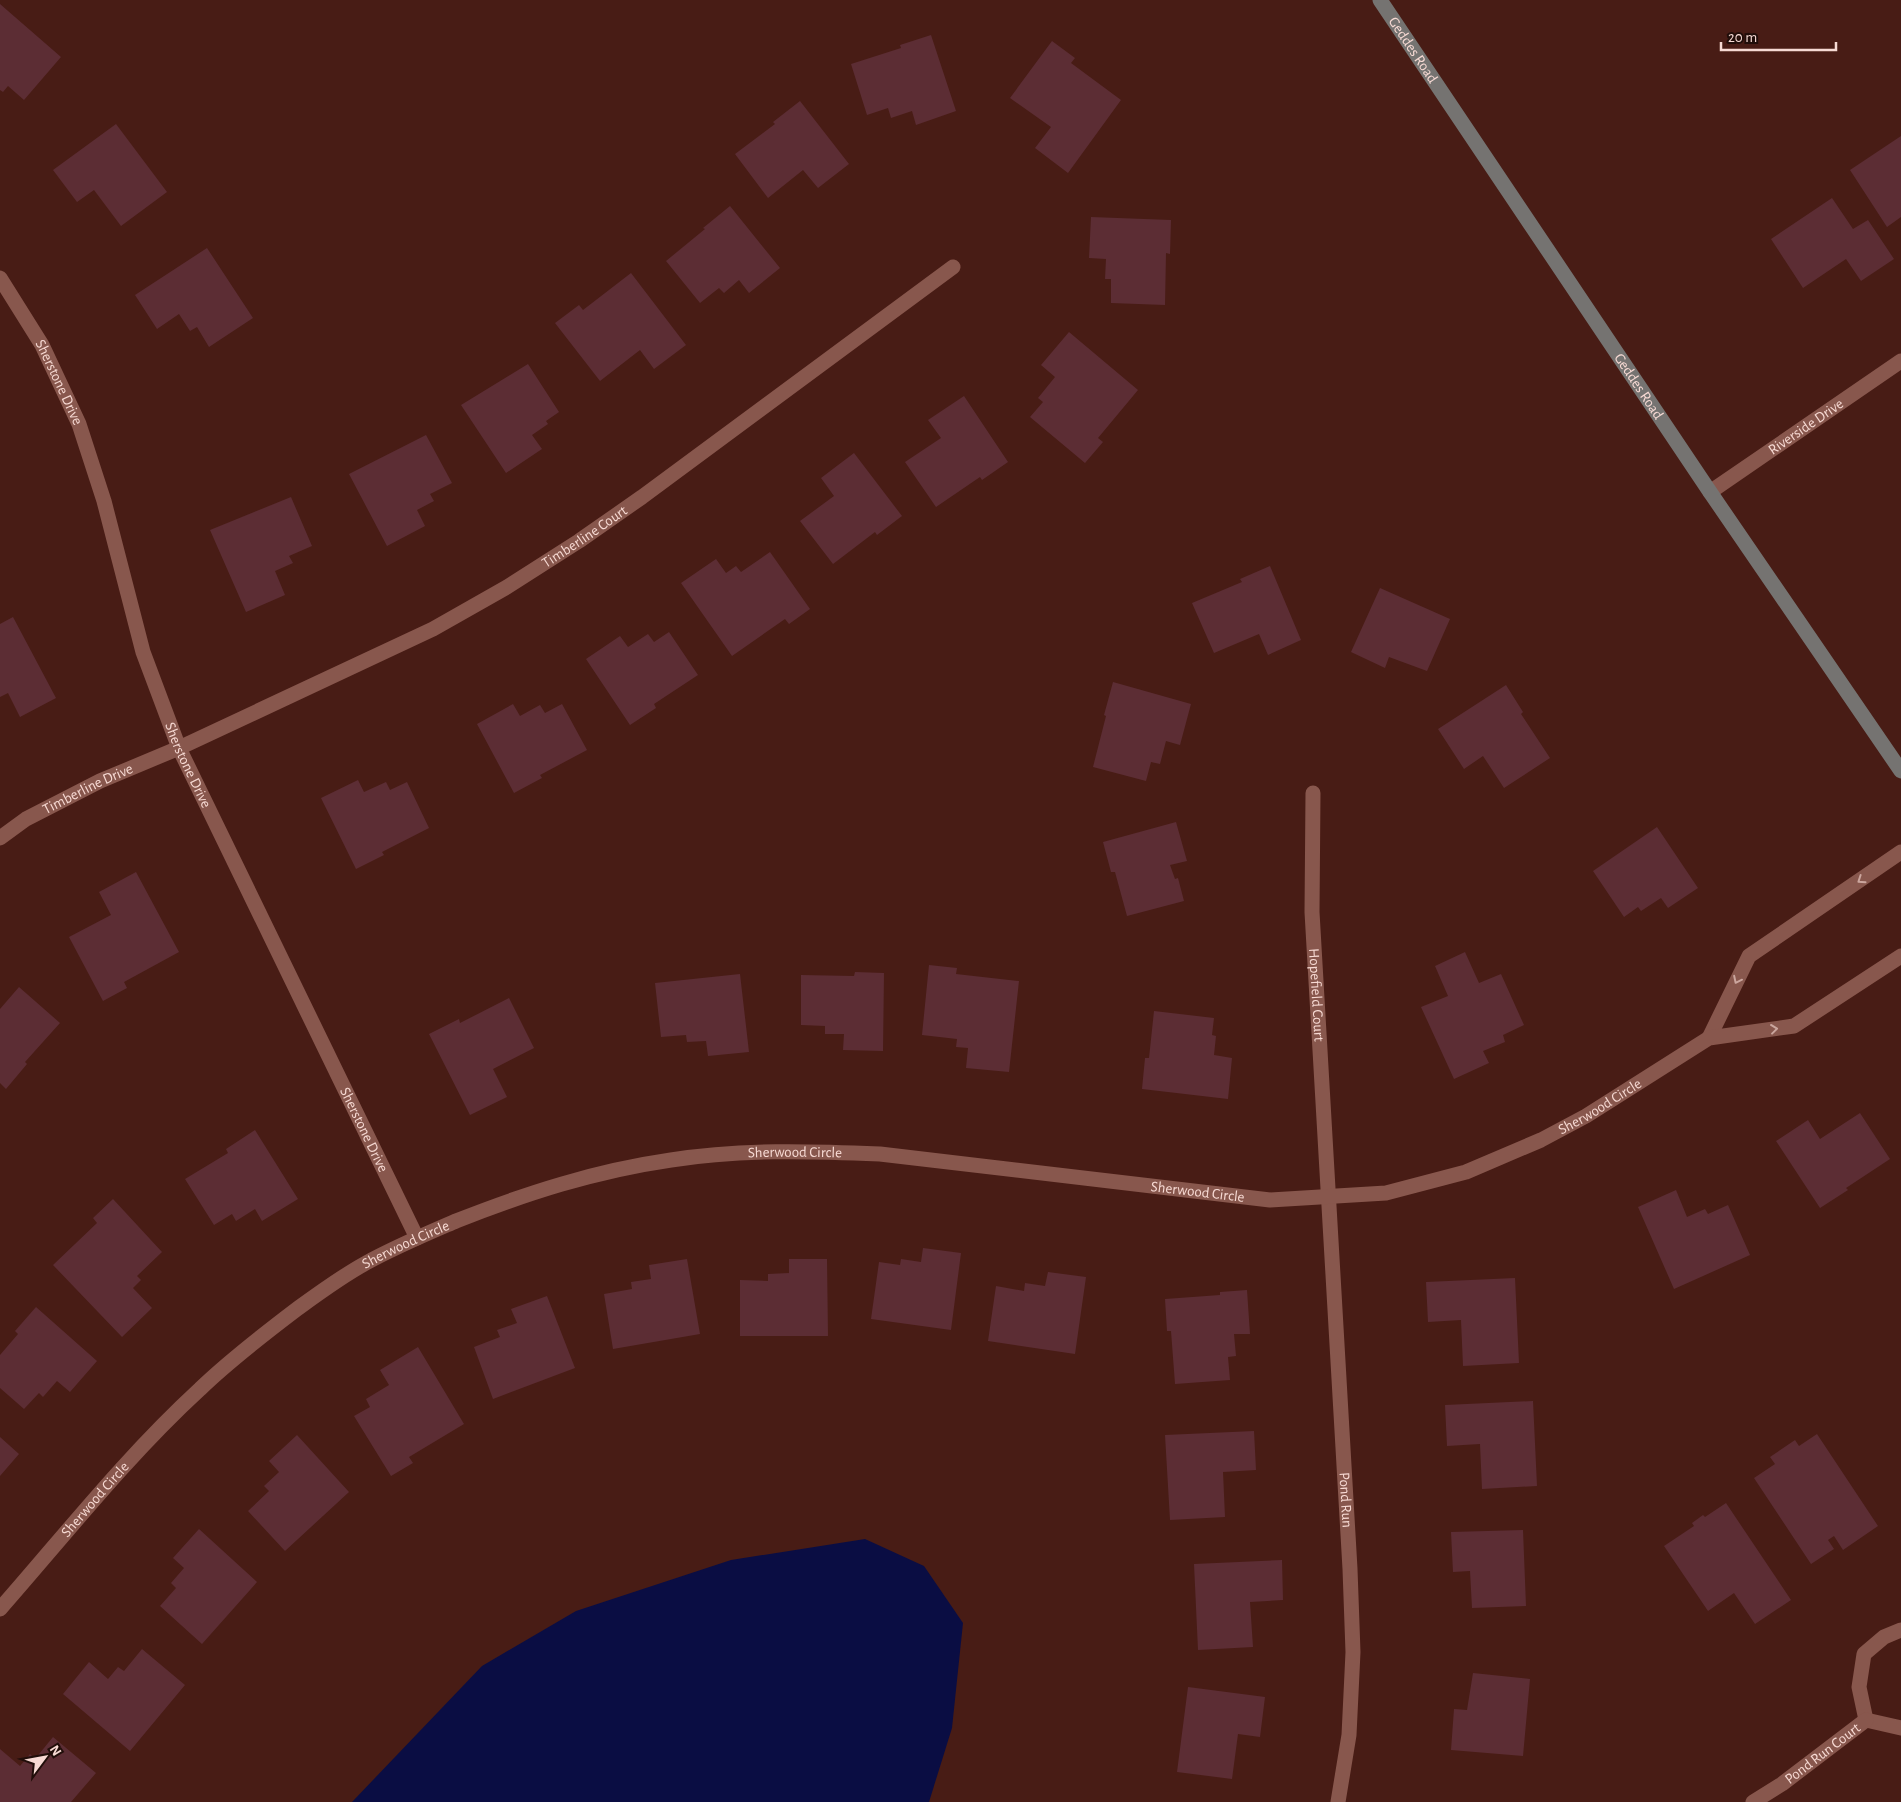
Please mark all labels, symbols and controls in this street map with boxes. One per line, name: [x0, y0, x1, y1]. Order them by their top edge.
street label: Geddes Road: [1386, 14, 1441, 86]
scale bar: [1721, 20, 1836, 52]
text: 20 m: [1728, 30, 1757, 45]
street label: Sherstone Drive: [33, 337, 86, 427]
street label: Geddes Road: [1612, 350, 1667, 422]
street label: Riverside Drive: [1765, 395, 1846, 457]
street label: Timberline Court: [539, 502, 630, 570]
street label: Sherstone Drive: [163, 720, 214, 810]
street label: Timberline Drive: [40, 761, 135, 817]
one-way arrow: [1857, 874, 1867, 883]
street label: Hopefield Court: [1307, 948, 1327, 1042]
one-way arrow: [1733, 975, 1743, 984]
one-way arrow: [1771, 1024, 1779, 1035]
street label: Sherwood Circle: [1556, 1075, 1644, 1137]
street label: Sherstone Drive: [337, 1085, 391, 1174]
street label: Sherwood Circle: [747, 1144, 842, 1160]
street label: Sherwood Circle: [1150, 1178, 1246, 1204]
street label: Sherwood Circle: [359, 1217, 451, 1271]
street label: Sherwood Circle: [58, 1459, 132, 1540]
street label: Pond Run: [1337, 1472, 1355, 1528]
street label: Pond Run Court: [1782, 1720, 1863, 1786]
north arrow: [20, 1732, 70, 1782]
text: N: [47, 1743, 64, 1758]

